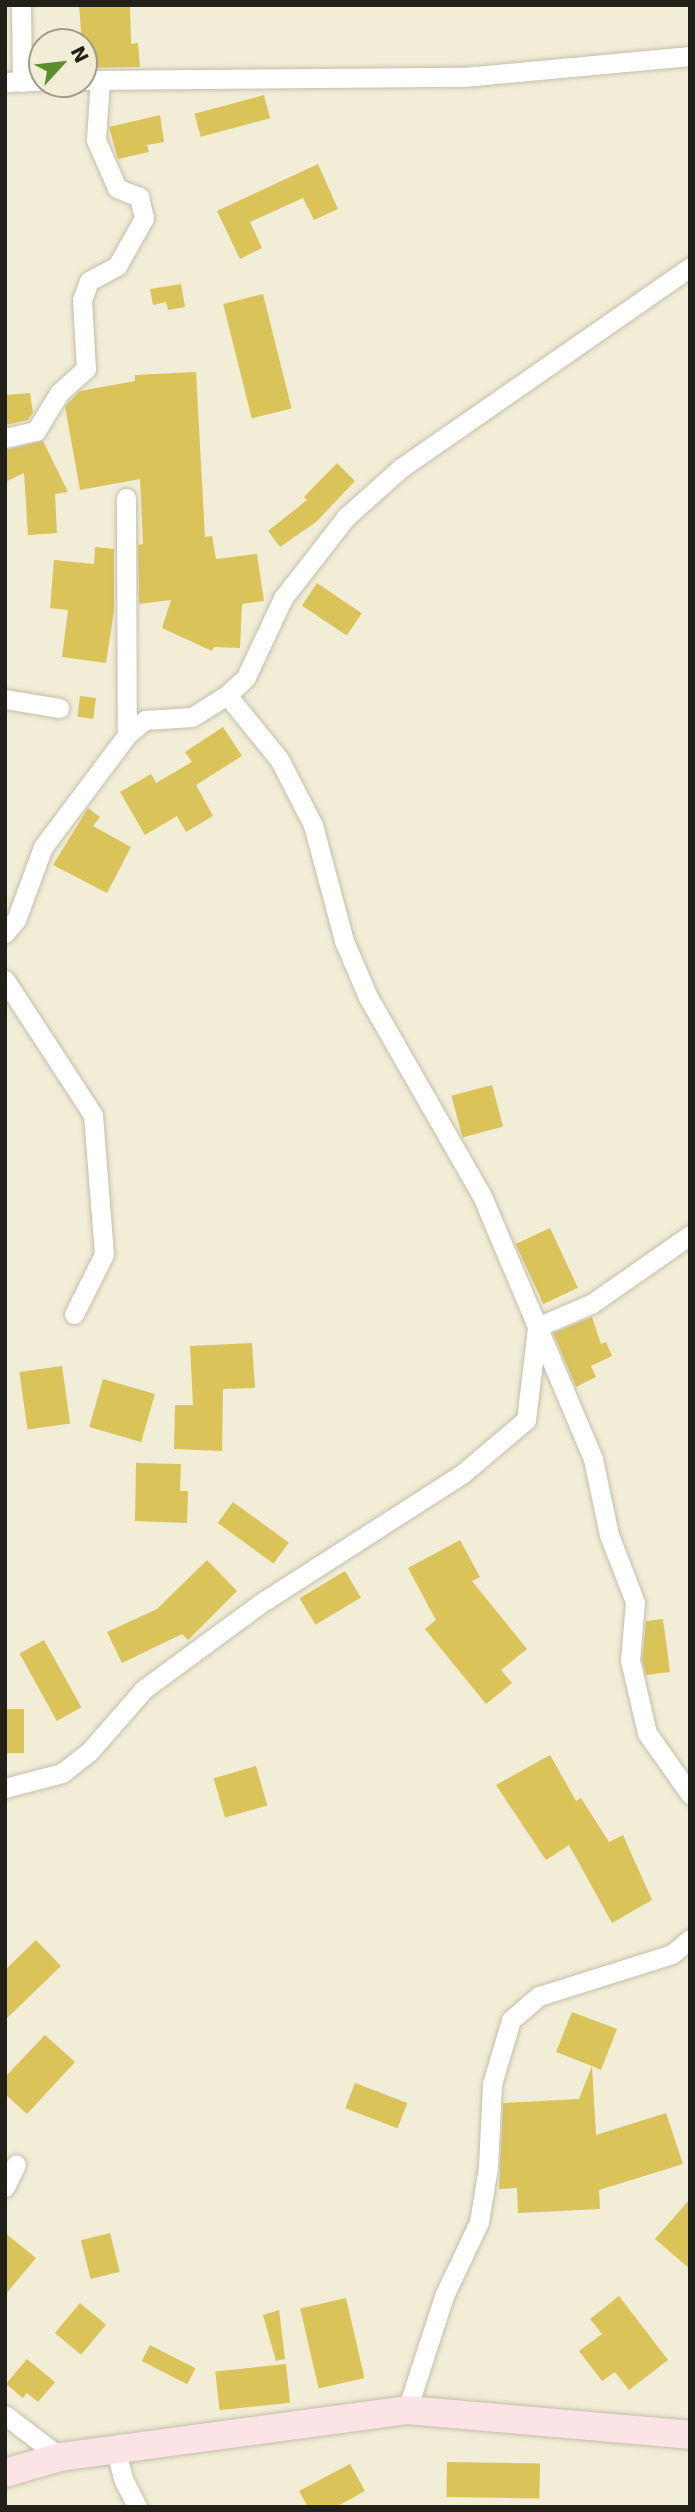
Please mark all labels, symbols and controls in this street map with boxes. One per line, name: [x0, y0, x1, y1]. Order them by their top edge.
north arrow: [28, 28, 98, 98]
text: N: [67, 42, 93, 66]

